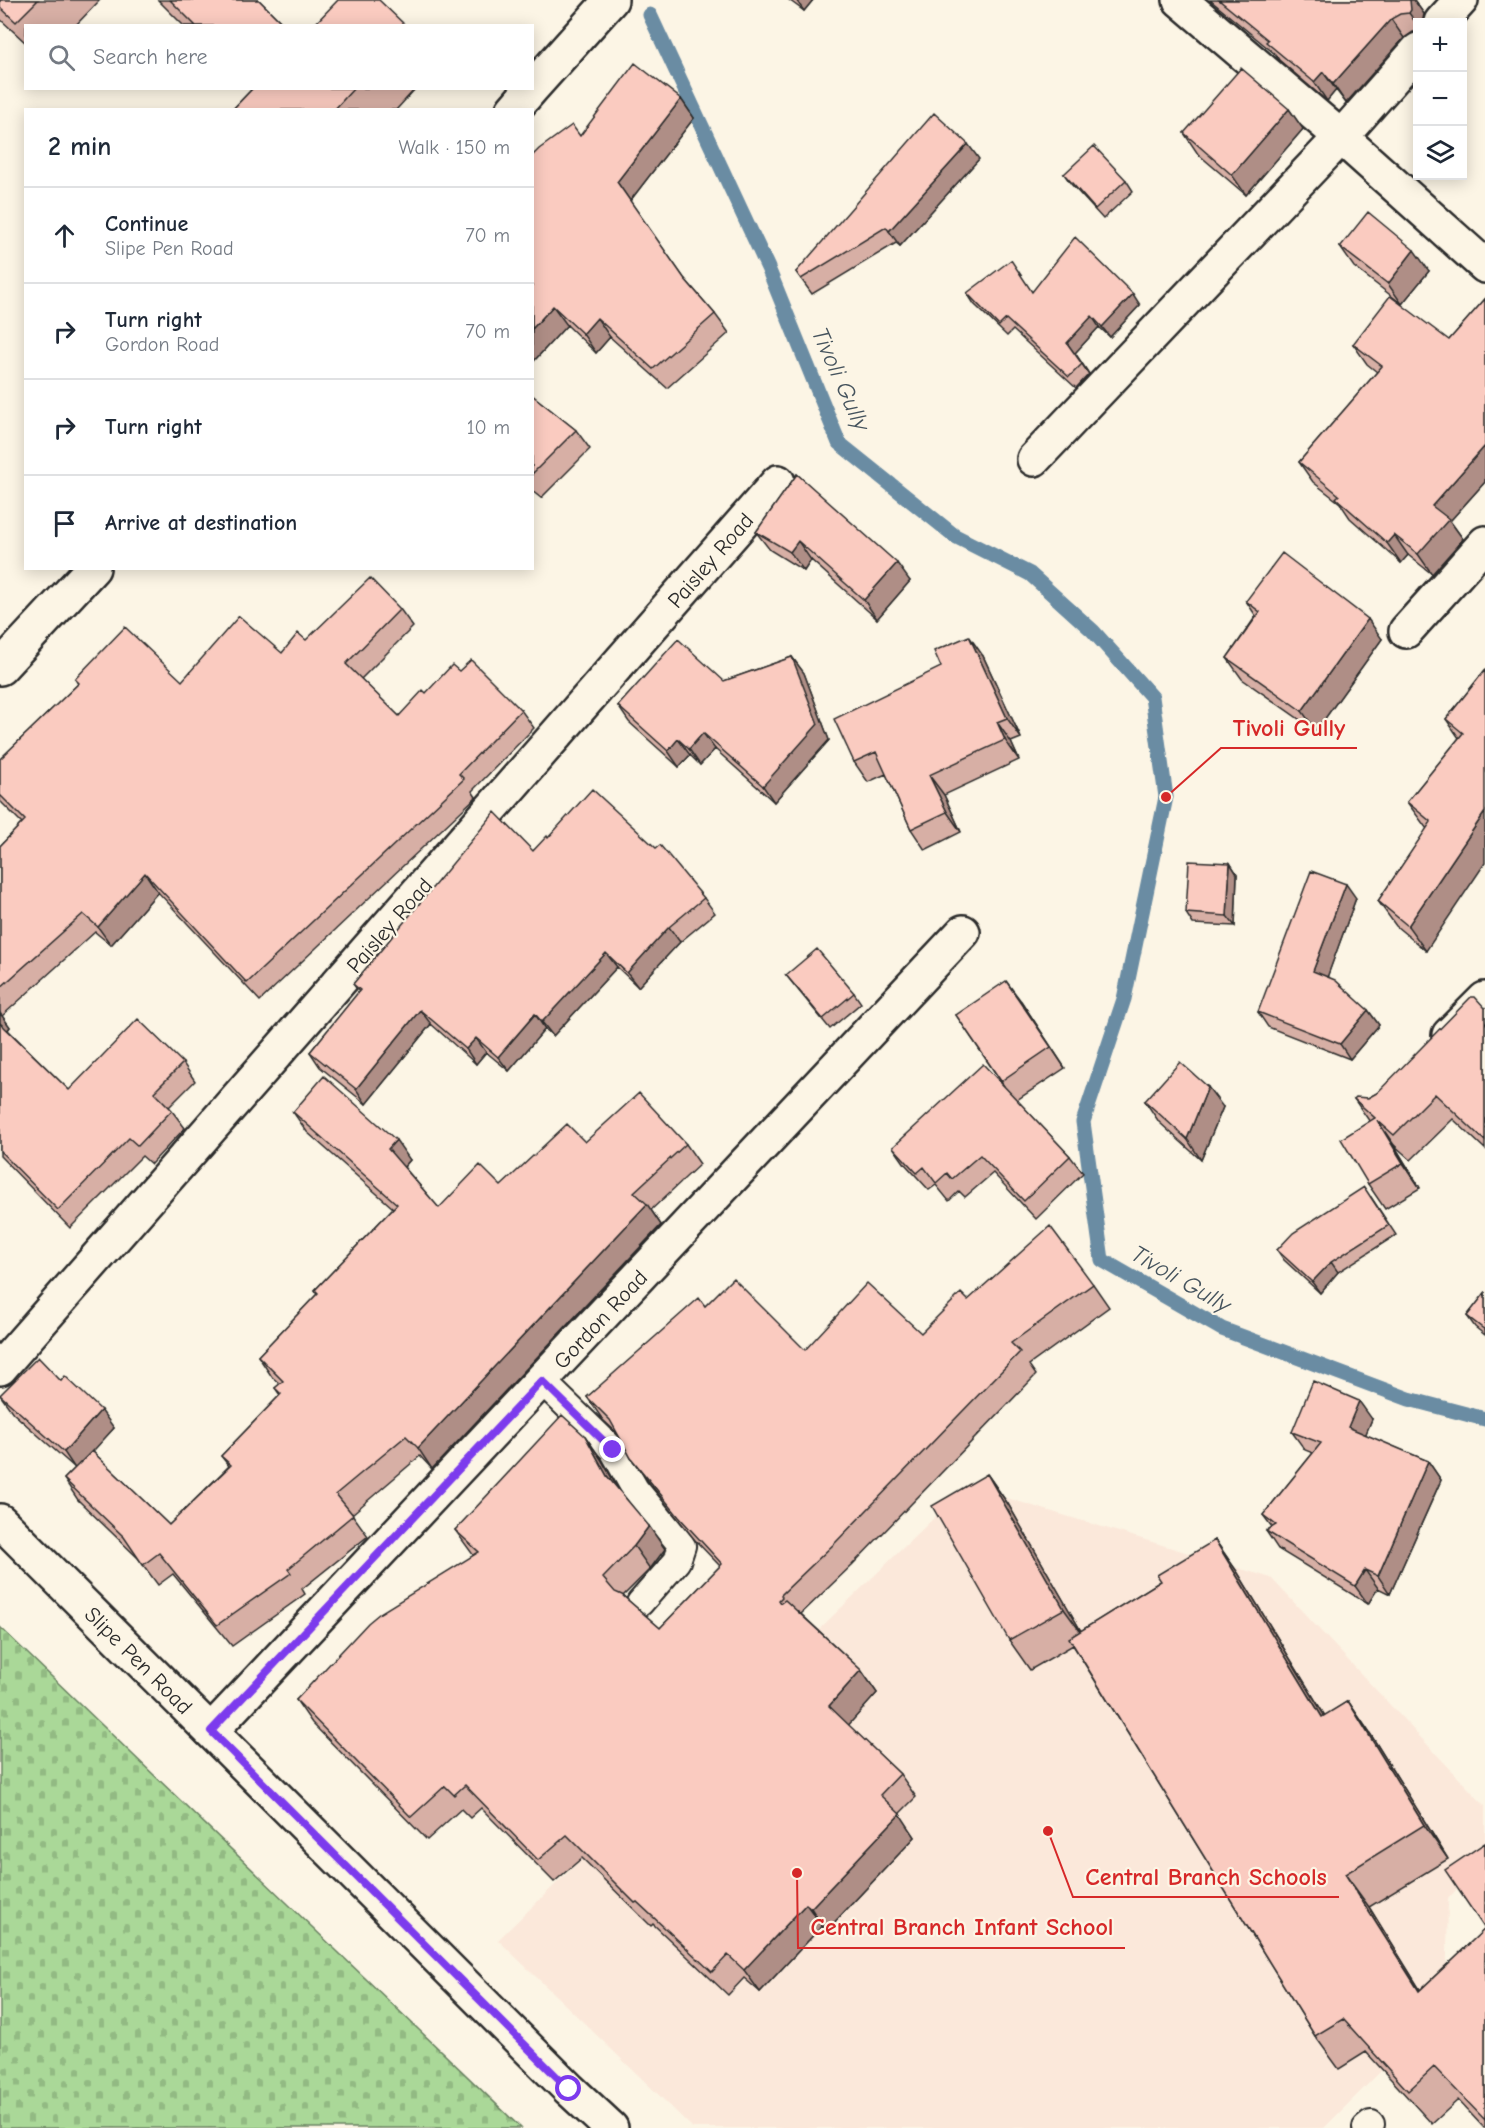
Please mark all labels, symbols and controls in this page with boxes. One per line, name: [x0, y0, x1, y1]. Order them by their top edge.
map controls: [1413, 18, 1467, 180]
button: +: [1413, 18, 1467, 72]
search box: [24, 24, 534, 90]
icon: search: [45, 41, 78, 74]
text: Search here: [93, 44, 208, 70]
button: −: [1413, 72, 1467, 126]
button: layers: [1413, 126, 1467, 180]
text: 2 min: [48, 132, 111, 162]
text: Walk · 150 m: [399, 136, 510, 159]
text: Continue: [105, 211, 188, 237]
icon: ahead: [48, 219, 81, 252]
text: 70 m: [465, 224, 510, 247]
text: Slipe Pen Road: [105, 237, 234, 260]
text: Turn right: [105, 307, 202, 333]
icon: right: [48, 315, 81, 348]
text: 70 m: [465, 320, 510, 343]
water label: Tivoli Gully: [806, 323, 877, 436]
text: Gordon Road: [105, 333, 219, 356]
icon: right: [48, 411, 81, 444]
text: Turn right: [105, 414, 202, 440]
text: 10 m: [467, 416, 510, 439]
icon: arrive: [48, 507, 81, 540]
street label: Paisley Road: [662, 508, 759, 613]
text: Arrive at destination: [105, 510, 297, 536]
callout: Tivoli Gully: [1221, 706, 1357, 748]
text: Tivoli Gully: [1233, 714, 1345, 742]
street label: Paisley Road: [341, 873, 438, 978]
water label: Tivoli Gully: [1126, 1239, 1237, 1319]
street label: Gordon Road: [548, 1265, 653, 1375]
route end: [599, 1436, 625, 1462]
street label: Slipe Pen Road: [79, 1602, 197, 1720]
callout: Central Branch Schools: [1073, 1855, 1339, 1897]
text: Central Branch Schools: [1085, 1863, 1327, 1891]
callout: Central Branch Infant School: [798, 1906, 1125, 1948]
text: Central Branch Infant School: [811, 1913, 1113, 1941]
route start: [555, 2075, 581, 2101]

